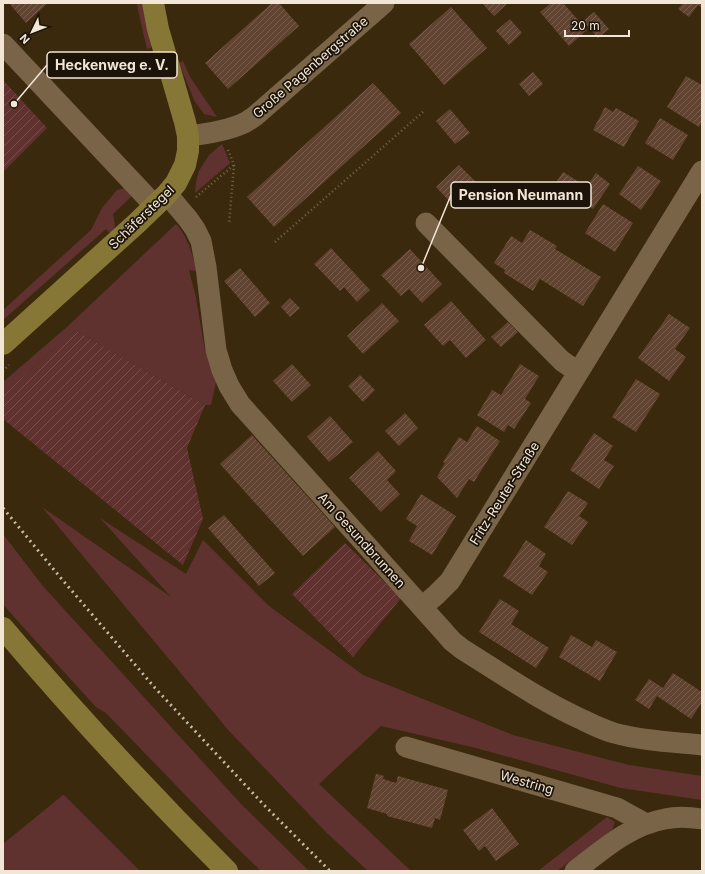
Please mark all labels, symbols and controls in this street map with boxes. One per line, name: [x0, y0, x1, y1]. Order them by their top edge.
north arrow: [12, 12, 52, 52]
scale bar: [565, 12, 629, 38]
street label: Große Pagenbergstraße: [249, 13, 371, 121]
text: 20 m: [571, 18, 600, 33]
text: N: [17, 31, 33, 47]
callout: Heckenweg e. V.: [47, 52, 177, 78]
text: Heckenweg e. V.: [55, 56, 169, 73]
street label: Schäferstegel: [105, 182, 177, 252]
callout: Pension Neumann: [451, 182, 591, 208]
text: Pension Neumann: [459, 186, 583, 203]
street label: Fritz-Reuter-Straße: [466, 438, 542, 548]
street label: Am Gesundbrunnen: [315, 489, 409, 591]
street label: Westring: [498, 767, 556, 797]

